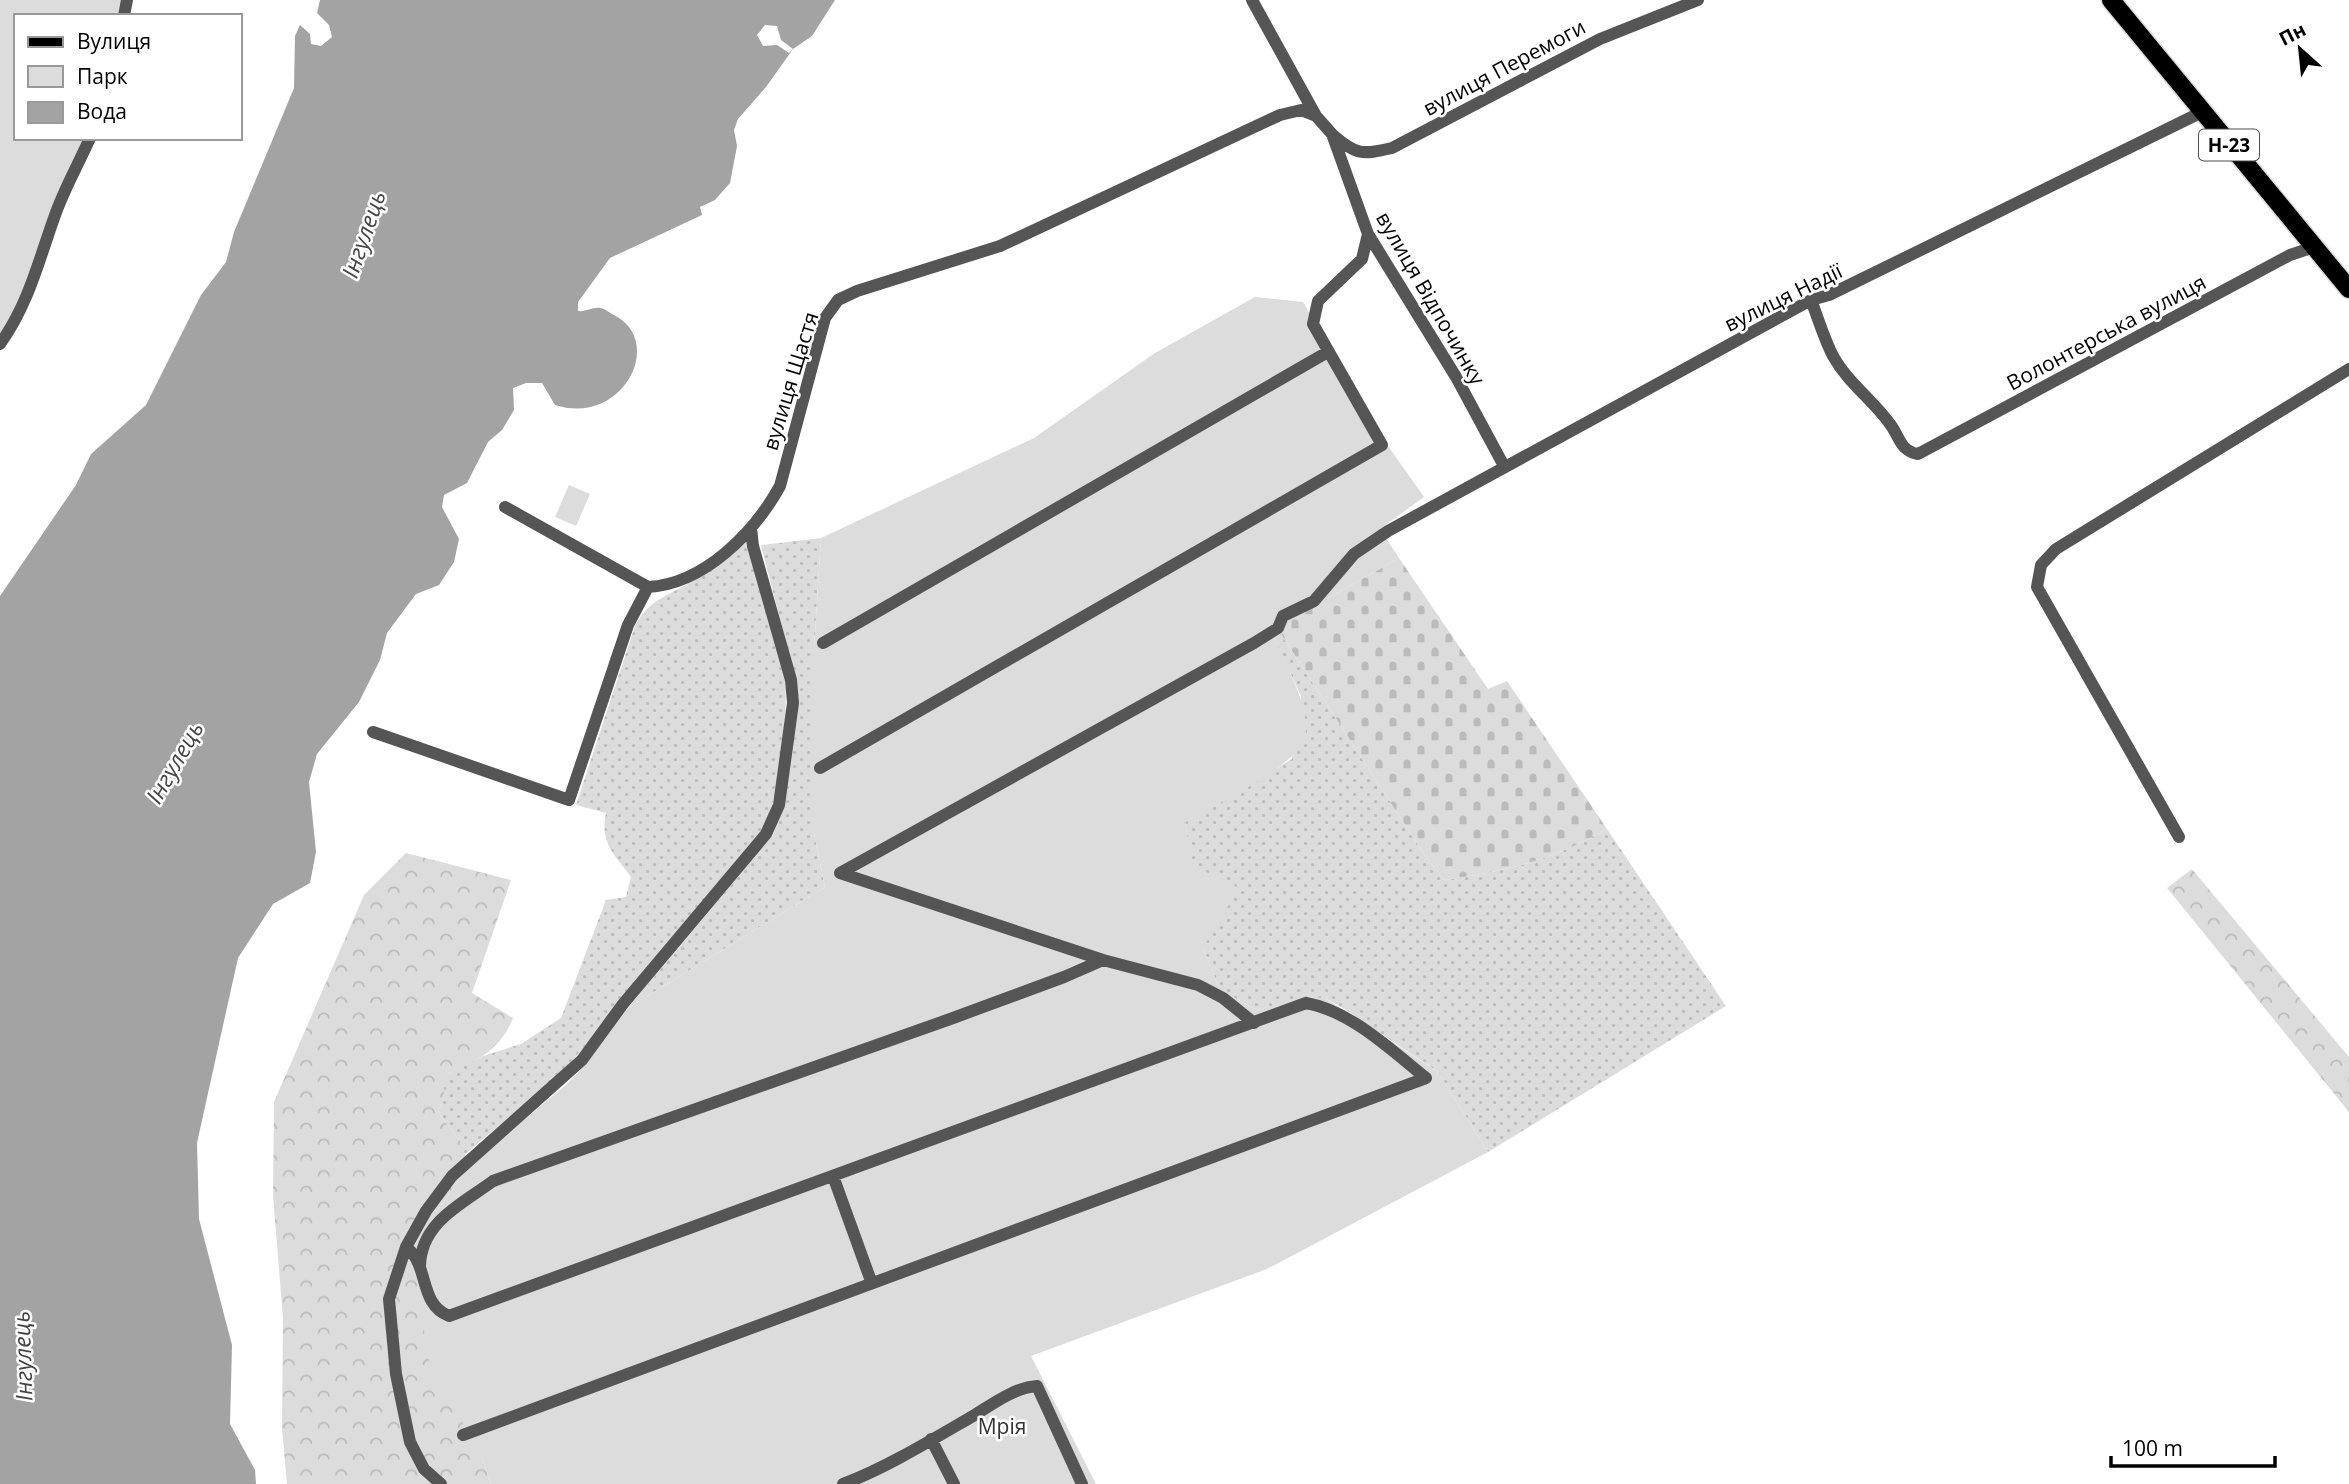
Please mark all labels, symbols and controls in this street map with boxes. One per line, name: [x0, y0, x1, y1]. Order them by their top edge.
street label: вулиця Перемоги: [1418, 12, 1590, 122]
legend: [14, 14, 242, 140]
north arrow: [2265, 14, 2335, 84]
text: Пн: [2274, 16, 2310, 52]
text: Вулиця: [77, 27, 151, 55]
text: Парк: [77, 62, 128, 90]
text: Вода: [77, 97, 127, 125]
road number: Н-23: [2199, 130, 2259, 160]
water label: Інгулець: [333, 186, 393, 282]
street label: вулиця Відпочинку: [1370, 206, 1492, 390]
street label: вулиця Надії: [1719, 256, 1847, 338]
street label: Волонтерська вулиця: [2002, 268, 2210, 396]
street label: вулиця Щастя: [756, 308, 824, 454]
water label: Інгулець: [138, 715, 210, 809]
water label: Інгулець: [4, 1310, 40, 1402]
park label: Мрія: [978, 1412, 1026, 1440]
scale bar: [2111, 1424, 2276, 1468]
text: 100 m: [2122, 1434, 2183, 1462]

